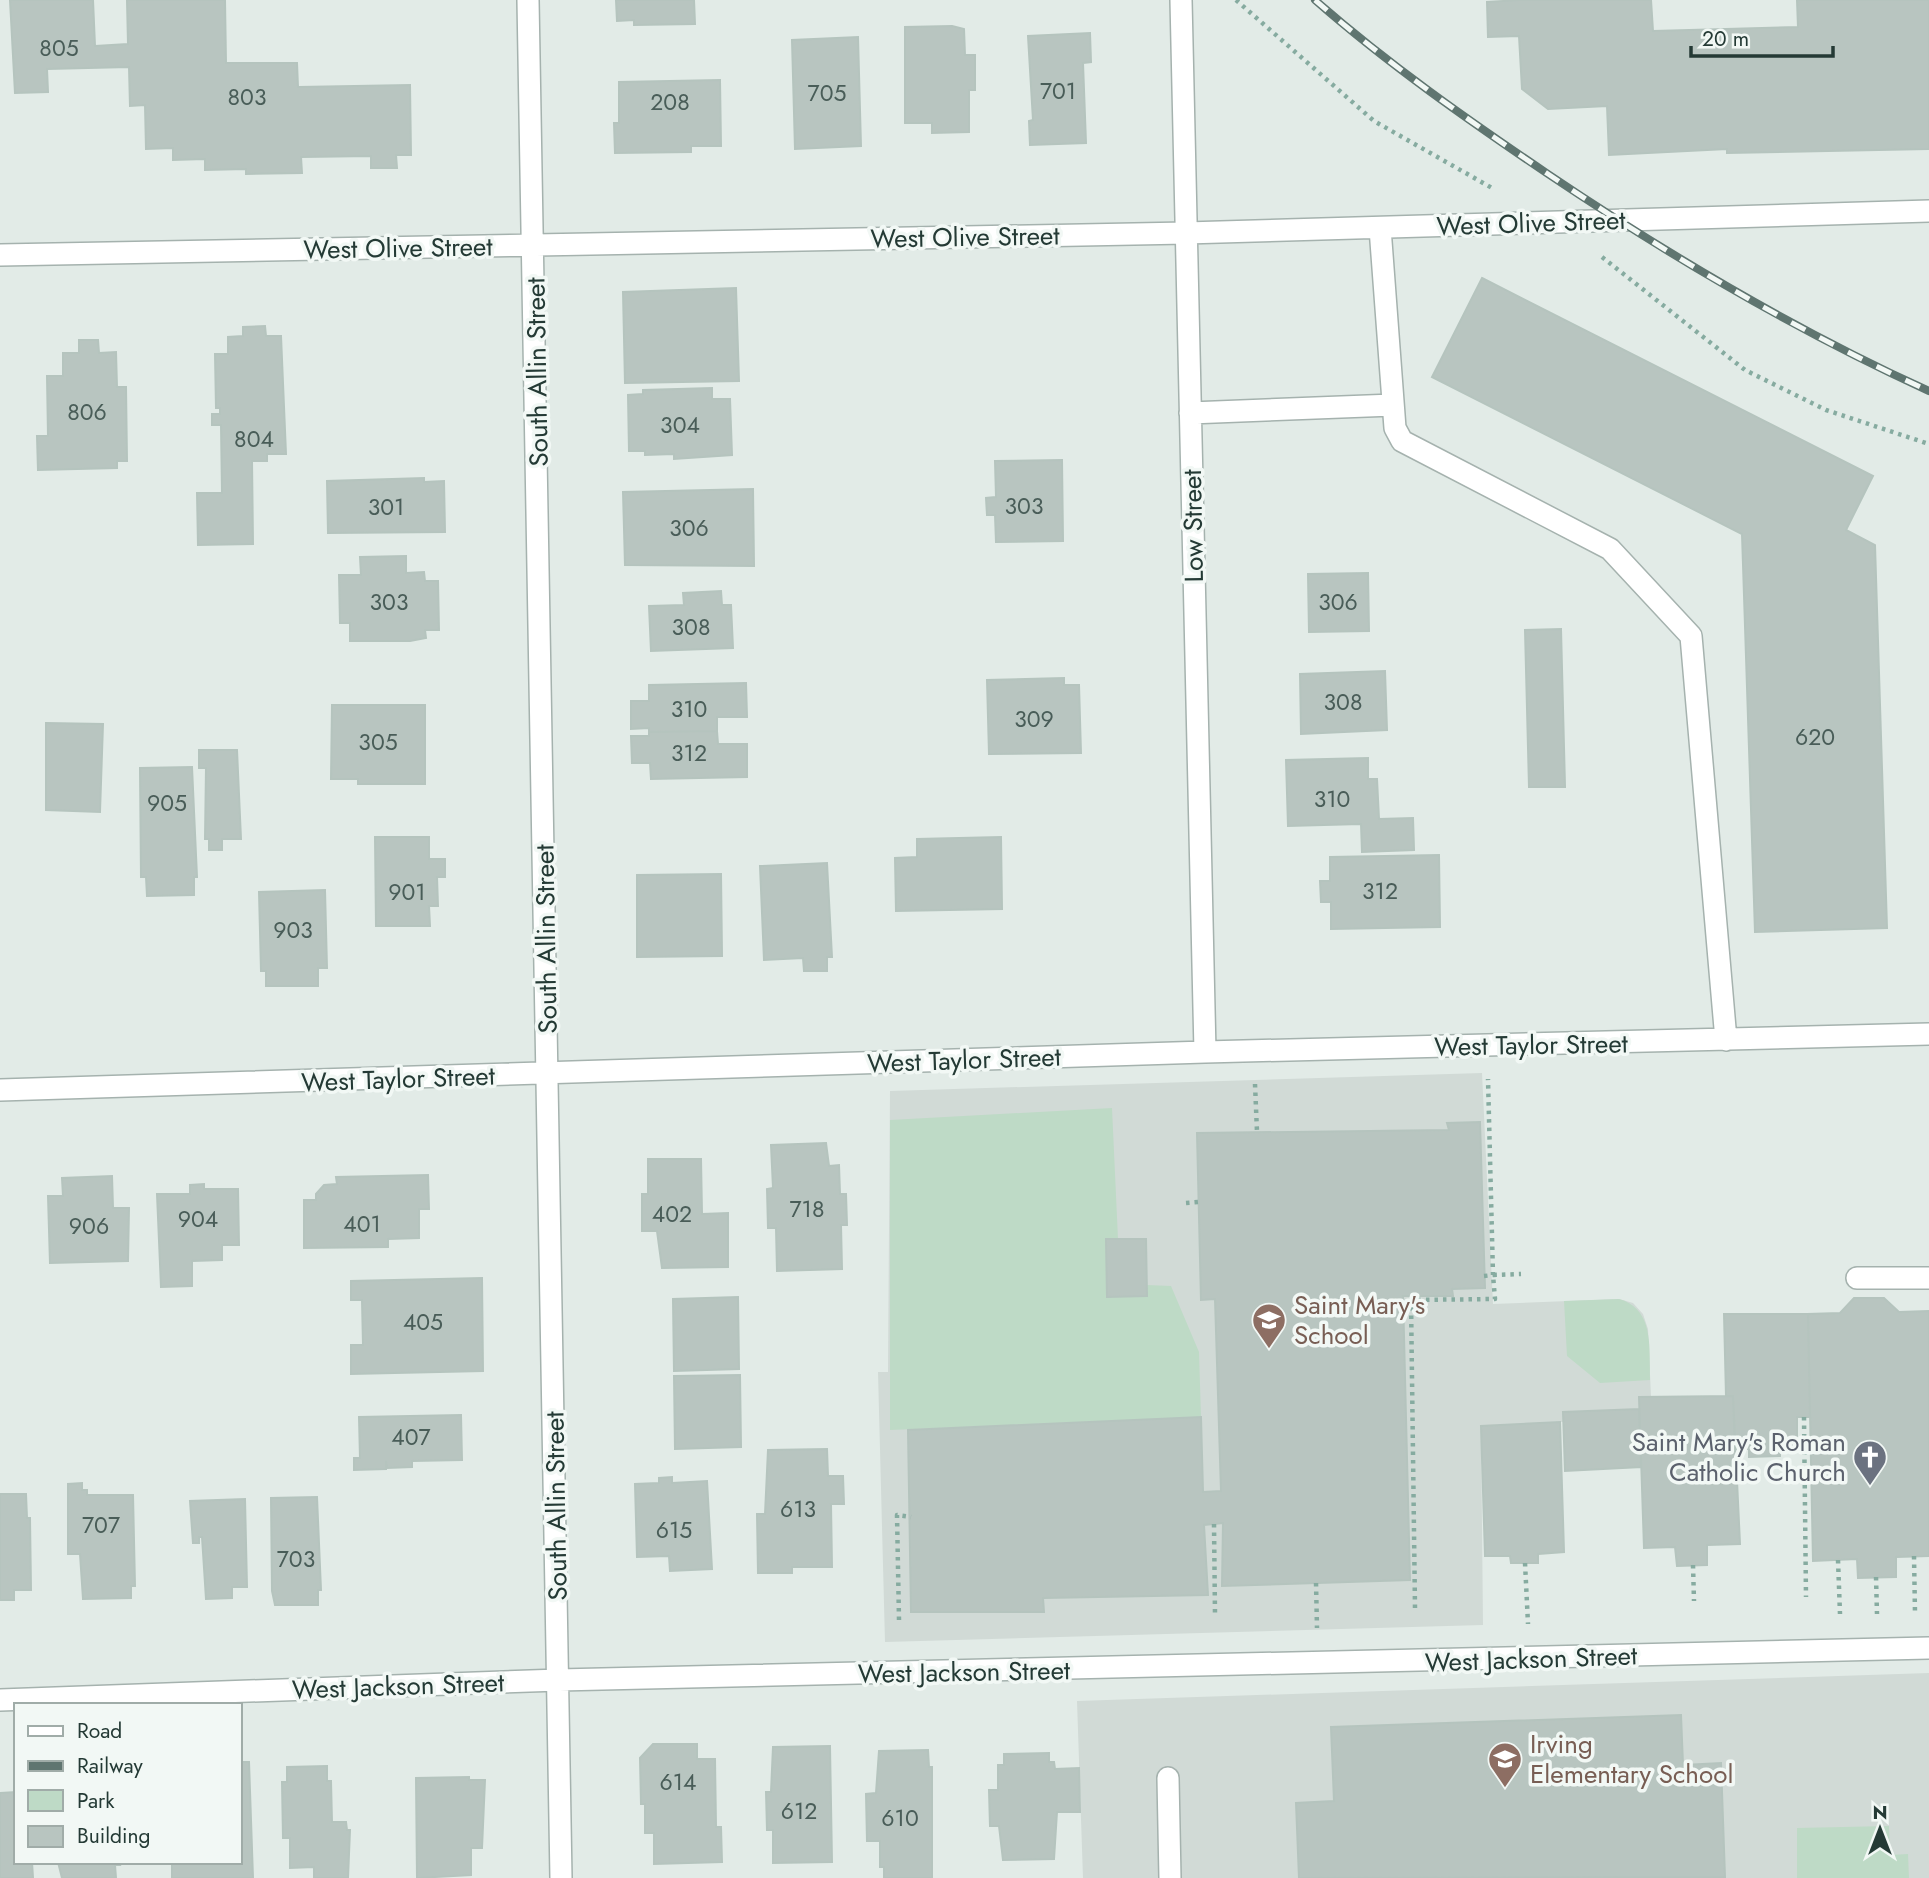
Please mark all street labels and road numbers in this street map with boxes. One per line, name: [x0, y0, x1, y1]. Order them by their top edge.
street label: West Olive Street: [1436, 201, 1627, 245]
street label: West Olive Street: [870, 216, 1061, 258]
street label: West Olive Street: [303, 227, 494, 269]
street label: South Allin Street: [516, 276, 558, 467]
street label: Low Street: [1173, 468, 1213, 583]
street label: South Allin Street: [525, 843, 567, 1034]
street label: West Taylor Street: [1434, 1024, 1629, 1066]
street label: West Taylor Street: [866, 1038, 1062, 1082]
street label: West Taylor Street: [300, 1057, 496, 1101]
street label: South Allin Street: [535, 1410, 577, 1601]
street label: West Jackson Street: [1424, 1636, 1639, 1682]
street label: West Jackson Street: [858, 1651, 1071, 1693]
street label: West Jackson Street: [291, 1663, 506, 1709]

